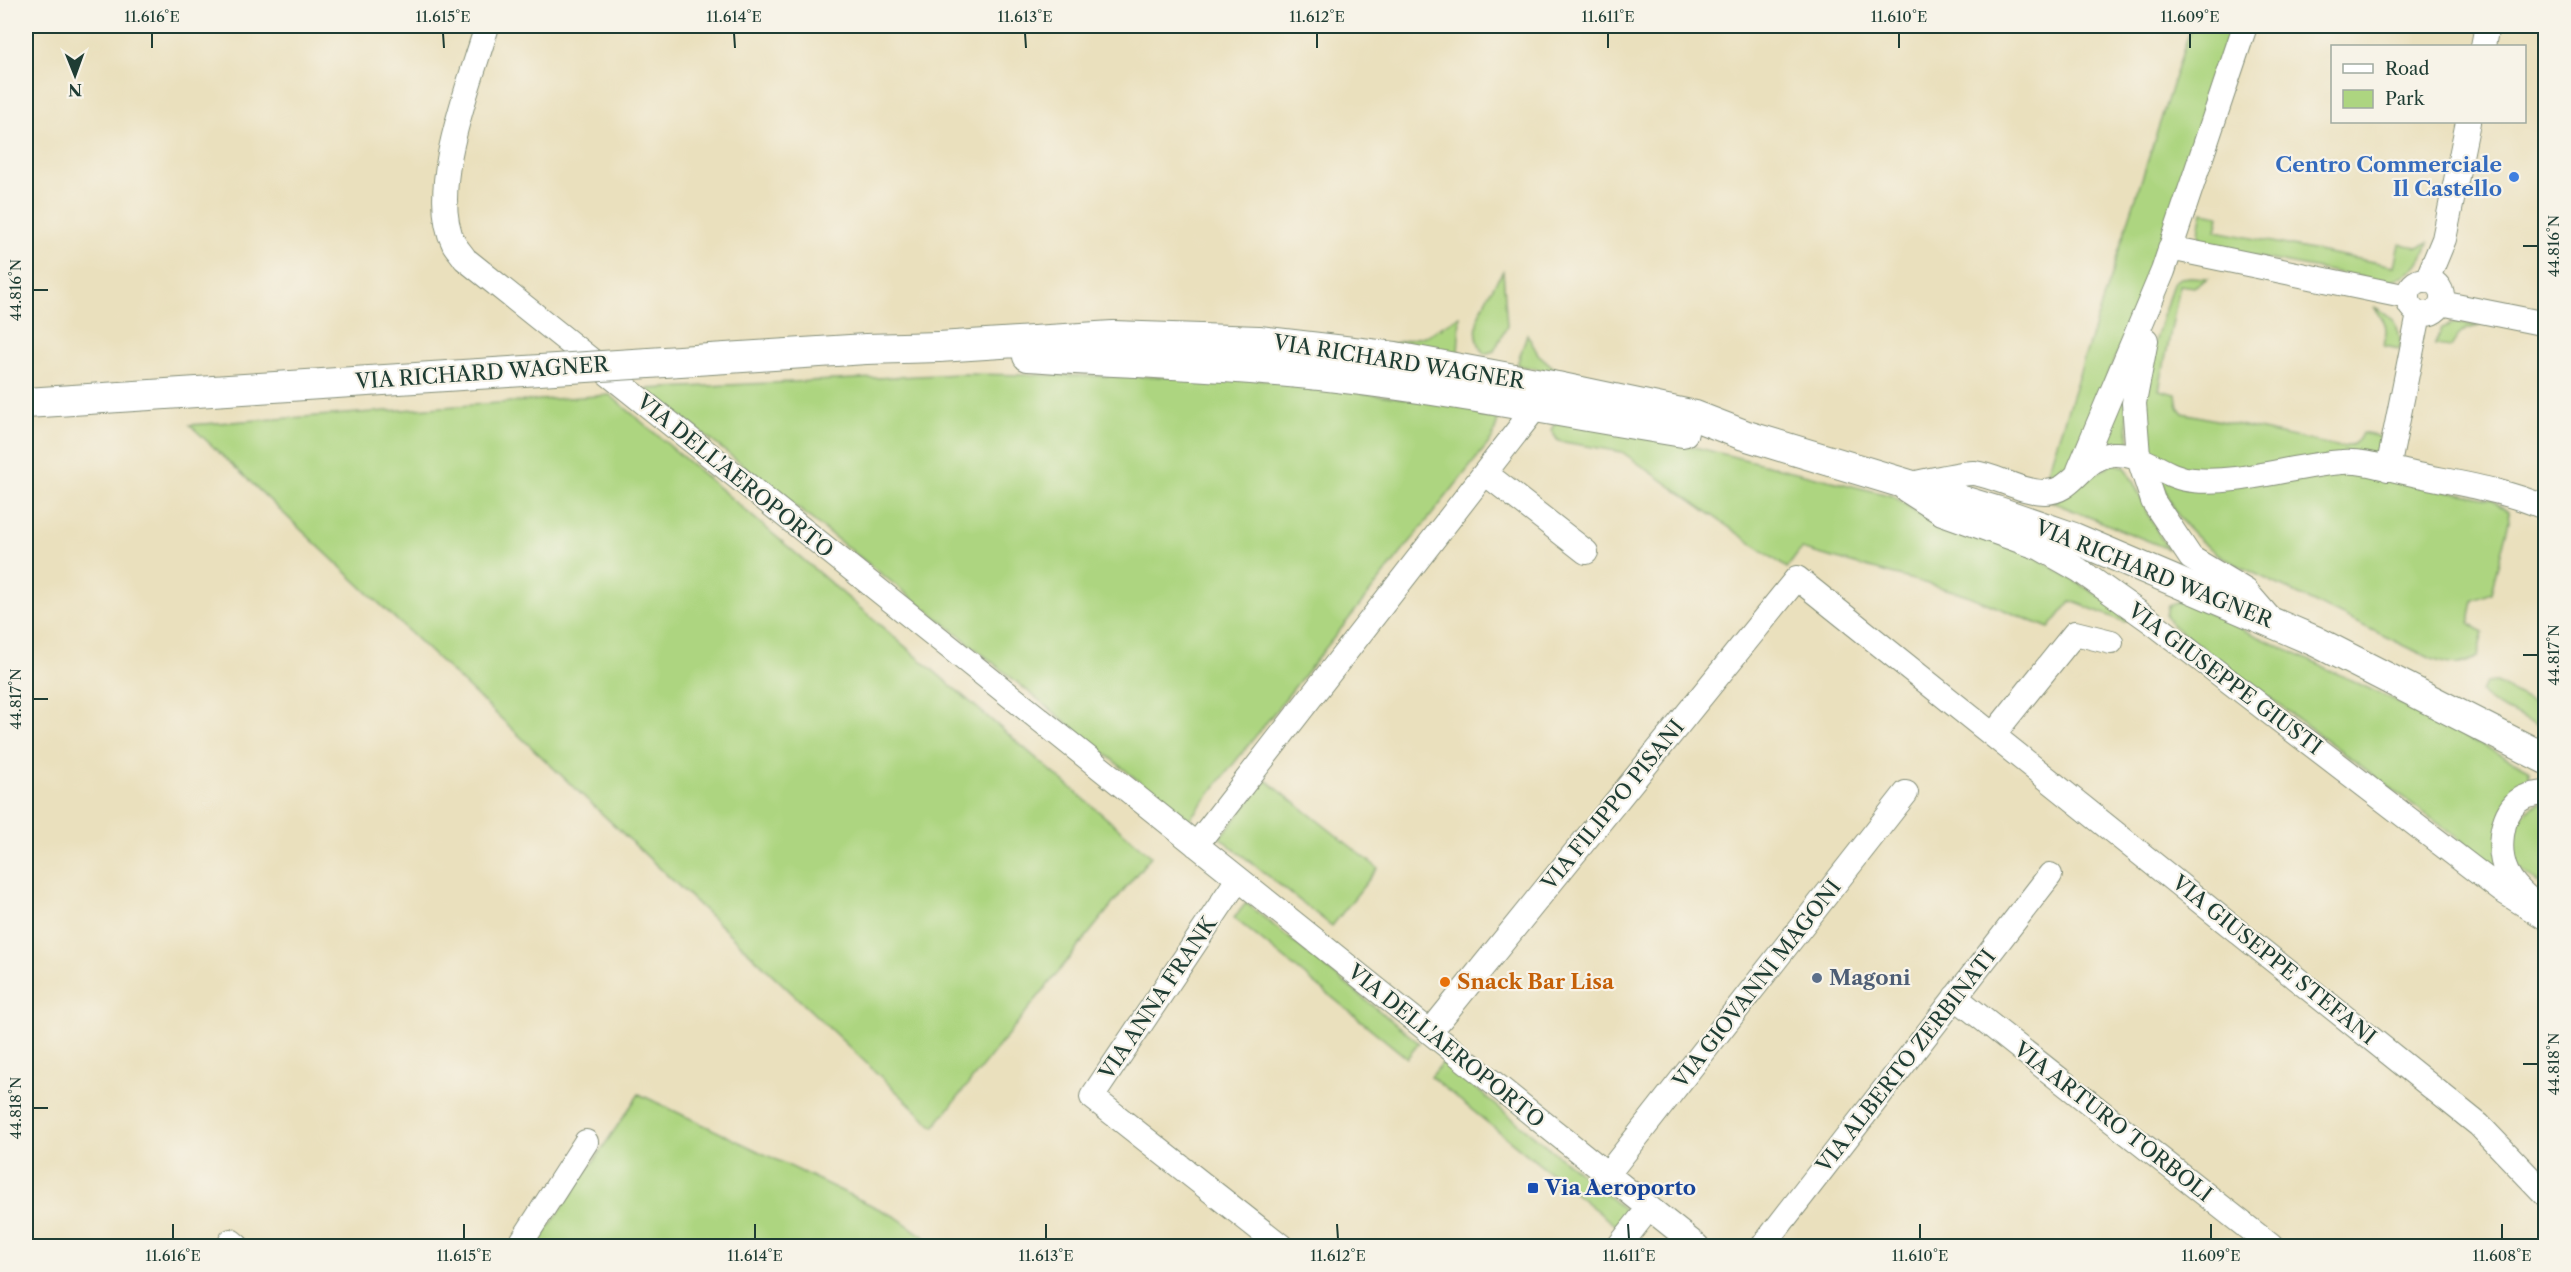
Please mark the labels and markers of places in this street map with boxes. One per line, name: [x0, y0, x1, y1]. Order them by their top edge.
place label: Centro Commerciale Il Castello: [2275, 152, 2502, 201]
marker: Centro Commerciale Il Castello: [2507, 170, 2521, 184]
place label: Magoni: [1829, 965, 1911, 990]
place label: Snack Bar Lisa: [1457, 969, 1615, 994]
marker: Magoni: [1810, 971, 1824, 985]
marker: Snack Bar Lisa: [1438, 975, 1452, 989]
place label: Via Aeroporto: [1544, 1175, 1696, 1200]
marker: Via Aeroporto: [1526, 1181, 1540, 1195]

